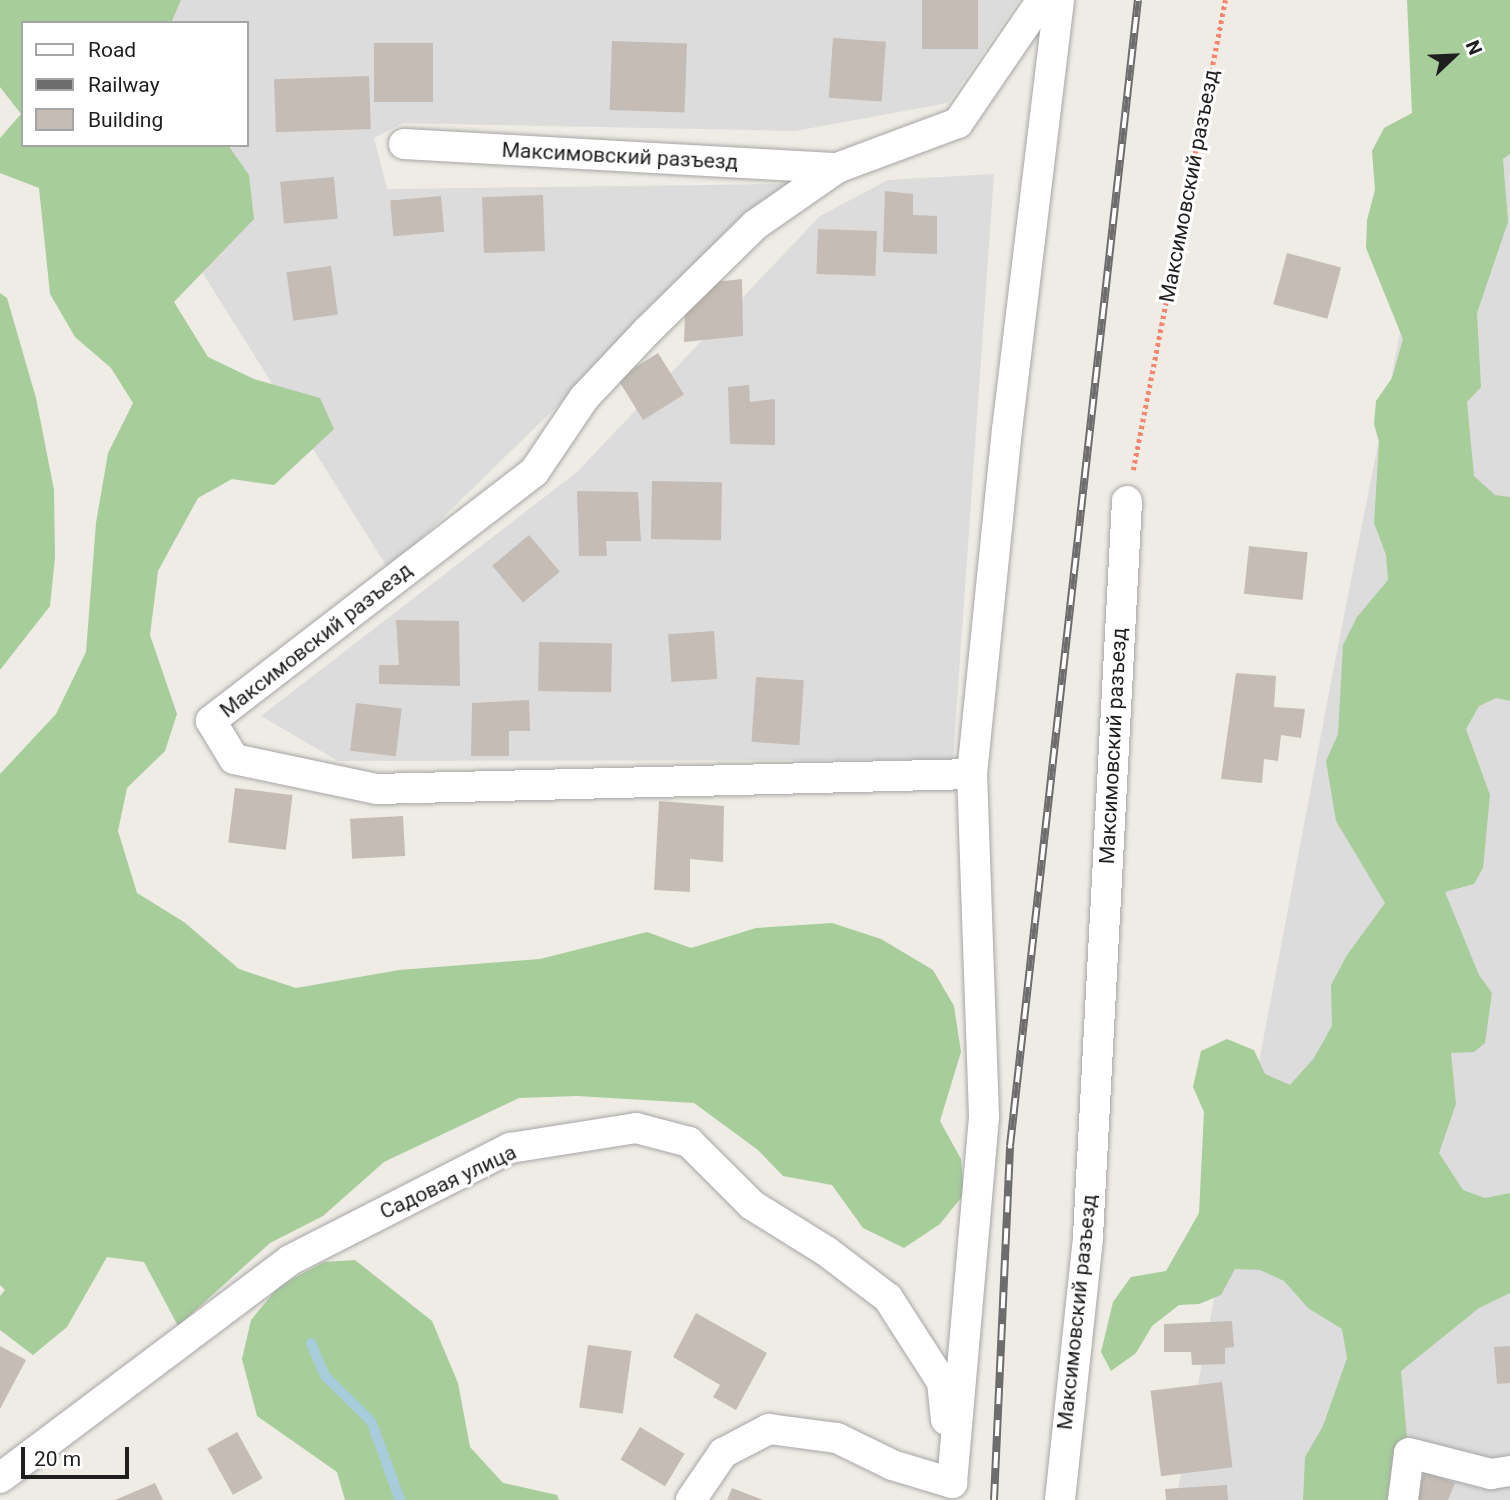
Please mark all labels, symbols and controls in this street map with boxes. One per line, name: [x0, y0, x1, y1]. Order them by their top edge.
legend: [21, 21, 248, 147]
north arrow: [1419, 21, 1489, 91]
text: N: [1461, 37, 1487, 58]
text: Road: [88, 38, 136, 62]
street label: Максимовский разъезд: [1154, 67, 1224, 305]
text: Railway: [88, 73, 160, 97]
text: Building: [88, 108, 163, 132]
street label: Максимовский разъезд: [501, 137, 739, 175]
street label: Максимовский разъезд: [215, 557, 417, 723]
street label: Максимовский разъезд: [1094, 627, 1132, 865]
street label: Садовая улица: [376, 1139, 520, 1225]
street label: Максимовский разъезд: [1052, 1193, 1102, 1431]
scale bar: [24, 1434, 133, 1478]
text: 20 m: [34, 1447, 81, 1471]

